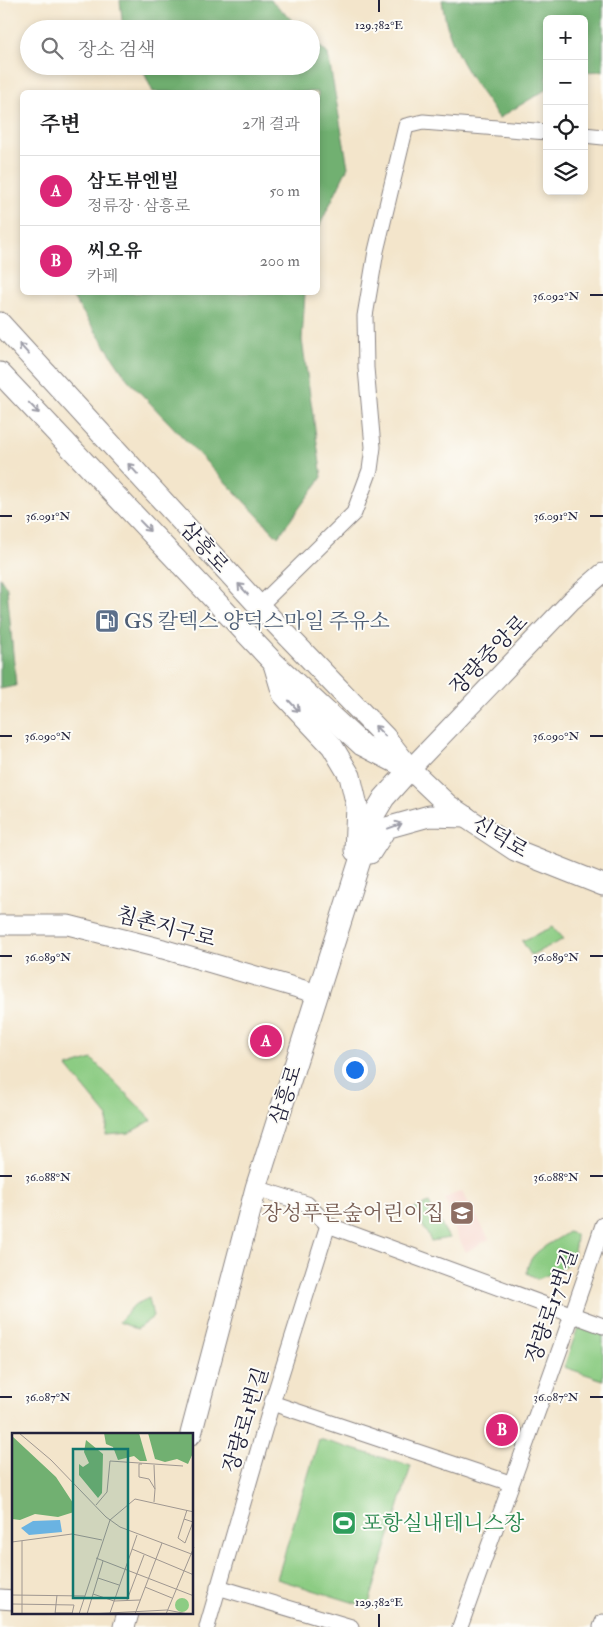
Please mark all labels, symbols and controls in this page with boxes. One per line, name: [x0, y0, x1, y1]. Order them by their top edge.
map controls: [543, 15, 588, 195]
button: +: [543, 15, 588, 60]
text: 129.382°E: [355, 18, 403, 33]
search box: [20, 20, 320, 75]
icon: search: [38, 34, 66, 62]
text: 장소 검색: [78, 38, 155, 62]
button: −: [543, 60, 588, 105]
button: locate: [543, 105, 588, 150]
text: 주변: [40, 111, 81, 138]
text: 2개 결과: [242, 114, 300, 134]
button: layers: [543, 150, 588, 195]
text: 삼도뷰엔빌: [87, 169, 179, 193]
text: A: [51, 181, 61, 201]
text: 50 m: [269, 181, 300, 201]
text: 정류장 · 삼흥로: [87, 196, 190, 216]
text: 씨오유: [87, 239, 142, 263]
text: B: [51, 251, 61, 271]
text: 200 m: [260, 251, 300, 271]
text: 카페: [87, 266, 118, 286]
text: 36.092°N: [533, 289, 579, 304]
one-way arrow: [18, 342, 30, 355]
one-way arrow: [28, 402, 40, 415]
one-way arrow: [127, 462, 139, 475]
text: 36.091°N: [26, 509, 70, 524]
text: 36.091°N: [534, 509, 578, 524]
street label: 삼흥로: [174, 515, 234, 579]
one-way arrow: [139, 520, 151, 532]
one-way arrow: [237, 582, 249, 595]
fuel station icon: GS 칼텍스 양덕스마일 주유소: [94, 608, 120, 634]
place label: GS 칼텍스 양덕스마일 주유소: [124, 608, 390, 635]
street label: 장량중앙로: [444, 609, 534, 701]
one-way arrow: [288, 700, 300, 713]
one-way arrow: [374, 725, 386, 738]
text: 36.090°N: [25, 729, 71, 744]
text: 36.090°N: [533, 729, 579, 744]
street label: 신덕로: [467, 810, 533, 864]
one-way arrow: [386, 820, 402, 830]
street label: 침촌지구로: [114, 901, 218, 953]
text: 36.089°N: [25, 950, 71, 965]
text: 36.089°N: [533, 950, 579, 965]
pin: A: [250, 1022, 282, 1060]
your location: [342, 1057, 368, 1083]
street label: 삼흥로: [264, 1062, 308, 1128]
text: 36.088°N: [25, 1170, 71, 1185]
text: 36.088°N: [533, 1170, 579, 1185]
place label: 장성푸른숲어린이집: [261, 1200, 444, 1227]
school or university icon: 장성푸른숲어린이집: [449, 1200, 475, 1226]
street label: 장량로17번길: [520, 1246, 584, 1366]
street label: 장량로1번길: [217, 1364, 275, 1476]
text: 36.087°N: [25, 1390, 71, 1405]
text: 36.087°N: [533, 1390, 579, 1405]
pin: B: [486, 1411, 518, 1449]
inset map: [12, 1433, 194, 1614]
sports icon: 포항실내테니스장: [331, 1510, 357, 1536]
place label: 포항실내테니스장: [362, 1510, 525, 1537]
text: 129.382°E: [355, 1595, 403, 1610]

